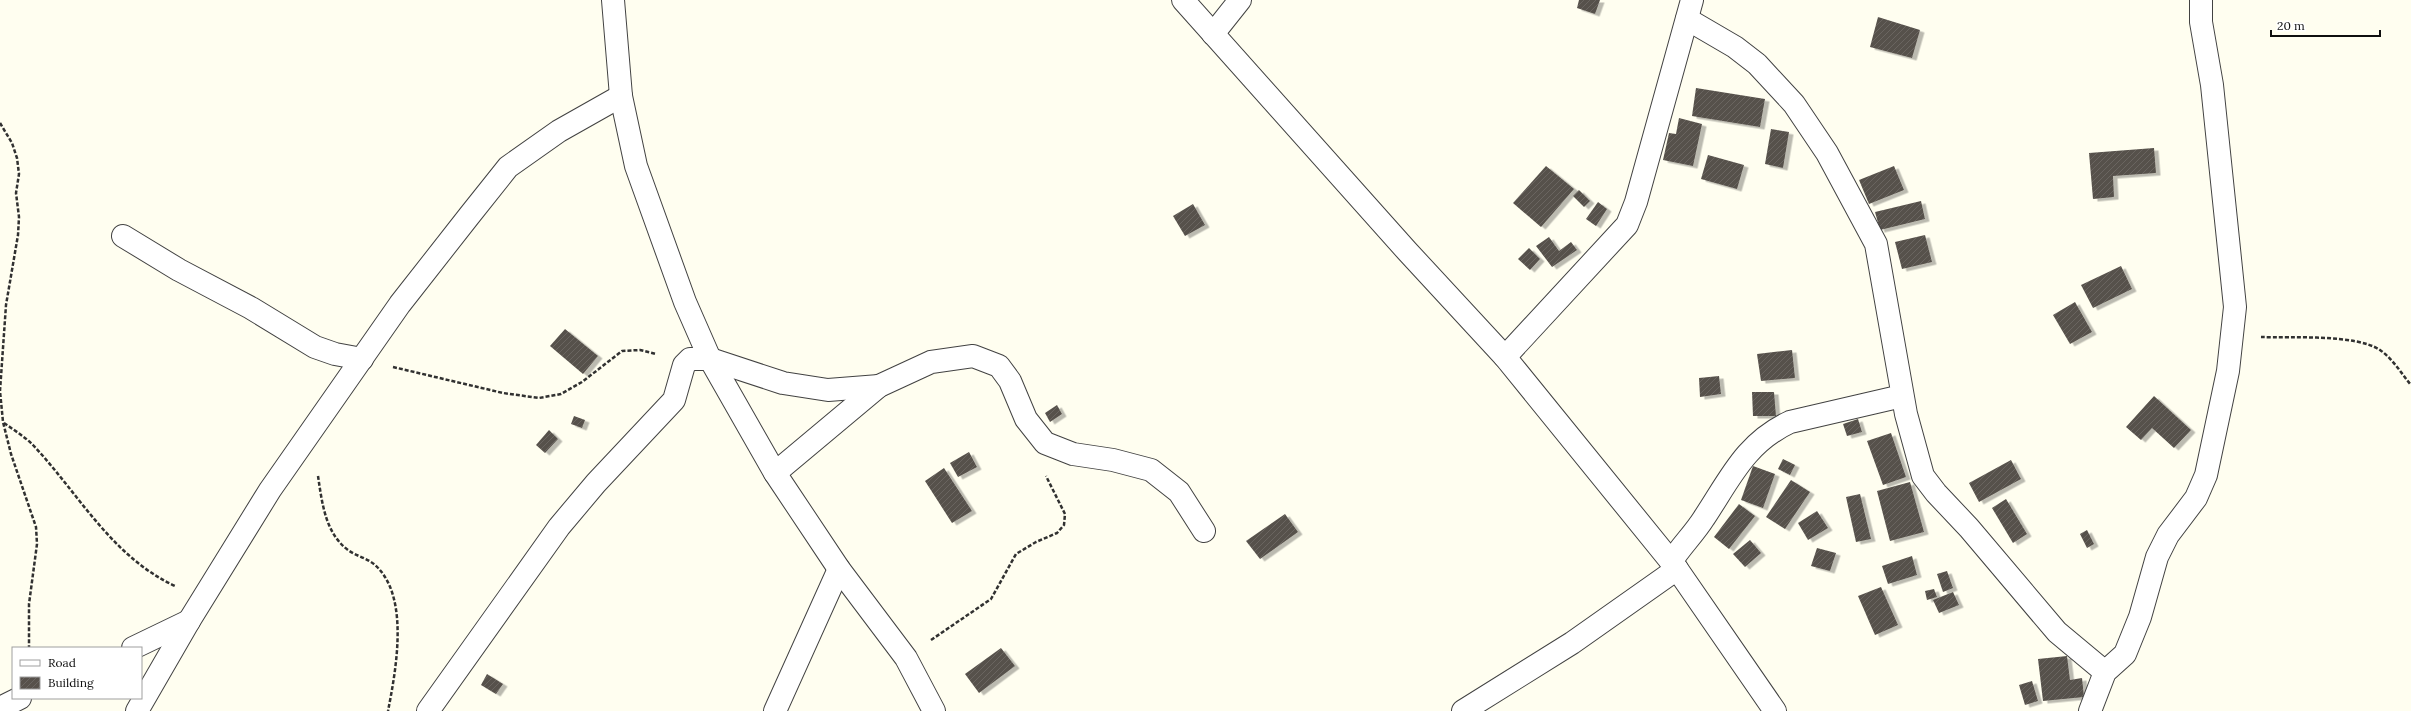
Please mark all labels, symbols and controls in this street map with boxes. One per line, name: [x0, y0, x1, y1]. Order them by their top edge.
scale bar: [2271, 12, 2380, 38]
text: 20 m: [2277, 18, 2305, 33]
legend: [12, 647, 142, 699]
text: Road: [48, 655, 76, 670]
text: Building: [48, 675, 94, 690]

